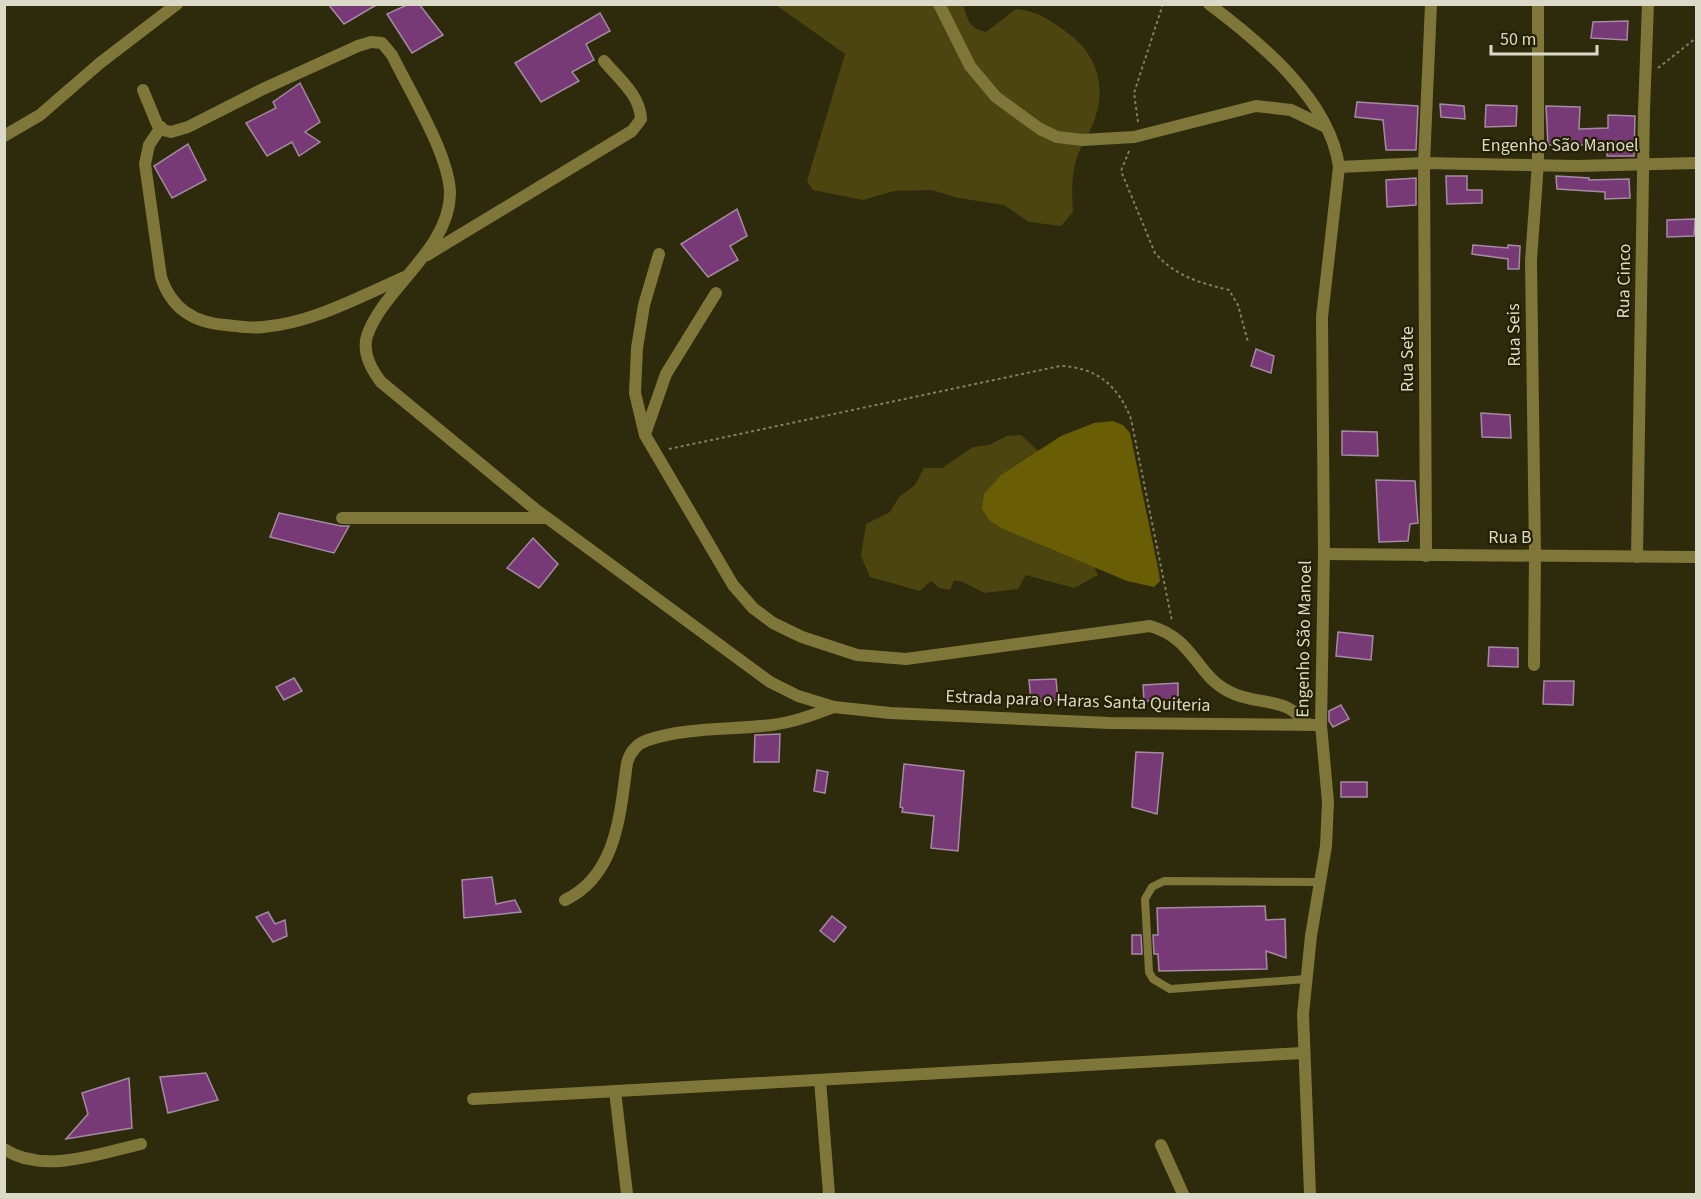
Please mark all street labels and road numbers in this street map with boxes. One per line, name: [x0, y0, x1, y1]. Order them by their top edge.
street label: Engenho São Manoel: [1481, 133, 1639, 158]
street label: Rua Cinco: [1611, 243, 1637, 319]
street label: Rua Seis: [1501, 303, 1527, 367]
street label: Rua Sete: [1395, 326, 1420, 392]
street label: Rua B: [1488, 525, 1532, 550]
street label: Engenho São Manoel: [1290, 560, 1318, 718]
street label: Estrada para o Haras Santa Quiteria: [945, 684, 1211, 718]

